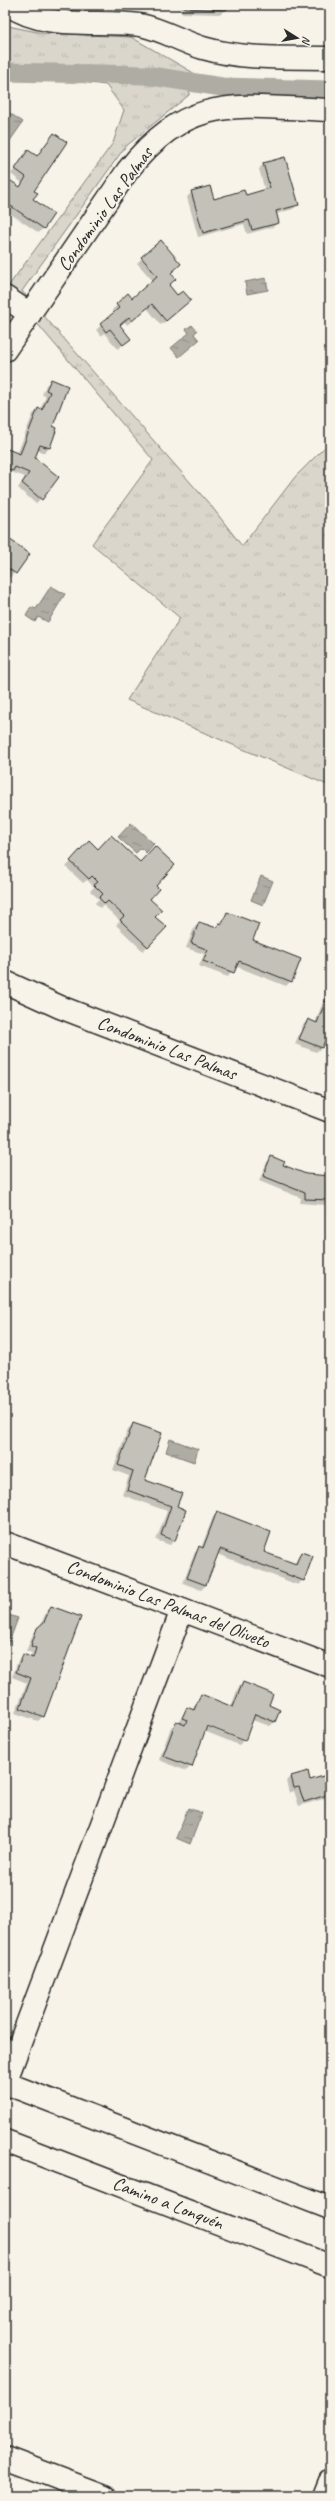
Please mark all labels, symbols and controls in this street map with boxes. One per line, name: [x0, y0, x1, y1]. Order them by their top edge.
north arrow: [277, 18, 317, 58]
text: N: [299, 35, 314, 47]
street label: Condominio Las Palmas: [52, 141, 159, 276]
street label: Condominio Las Palmas: [94, 1010, 242, 1086]
street label: Condominio Las Palmas del Oliveto: [63, 1554, 274, 1654]
street label: Camino a Lonquén: [109, 2171, 227, 2235]

